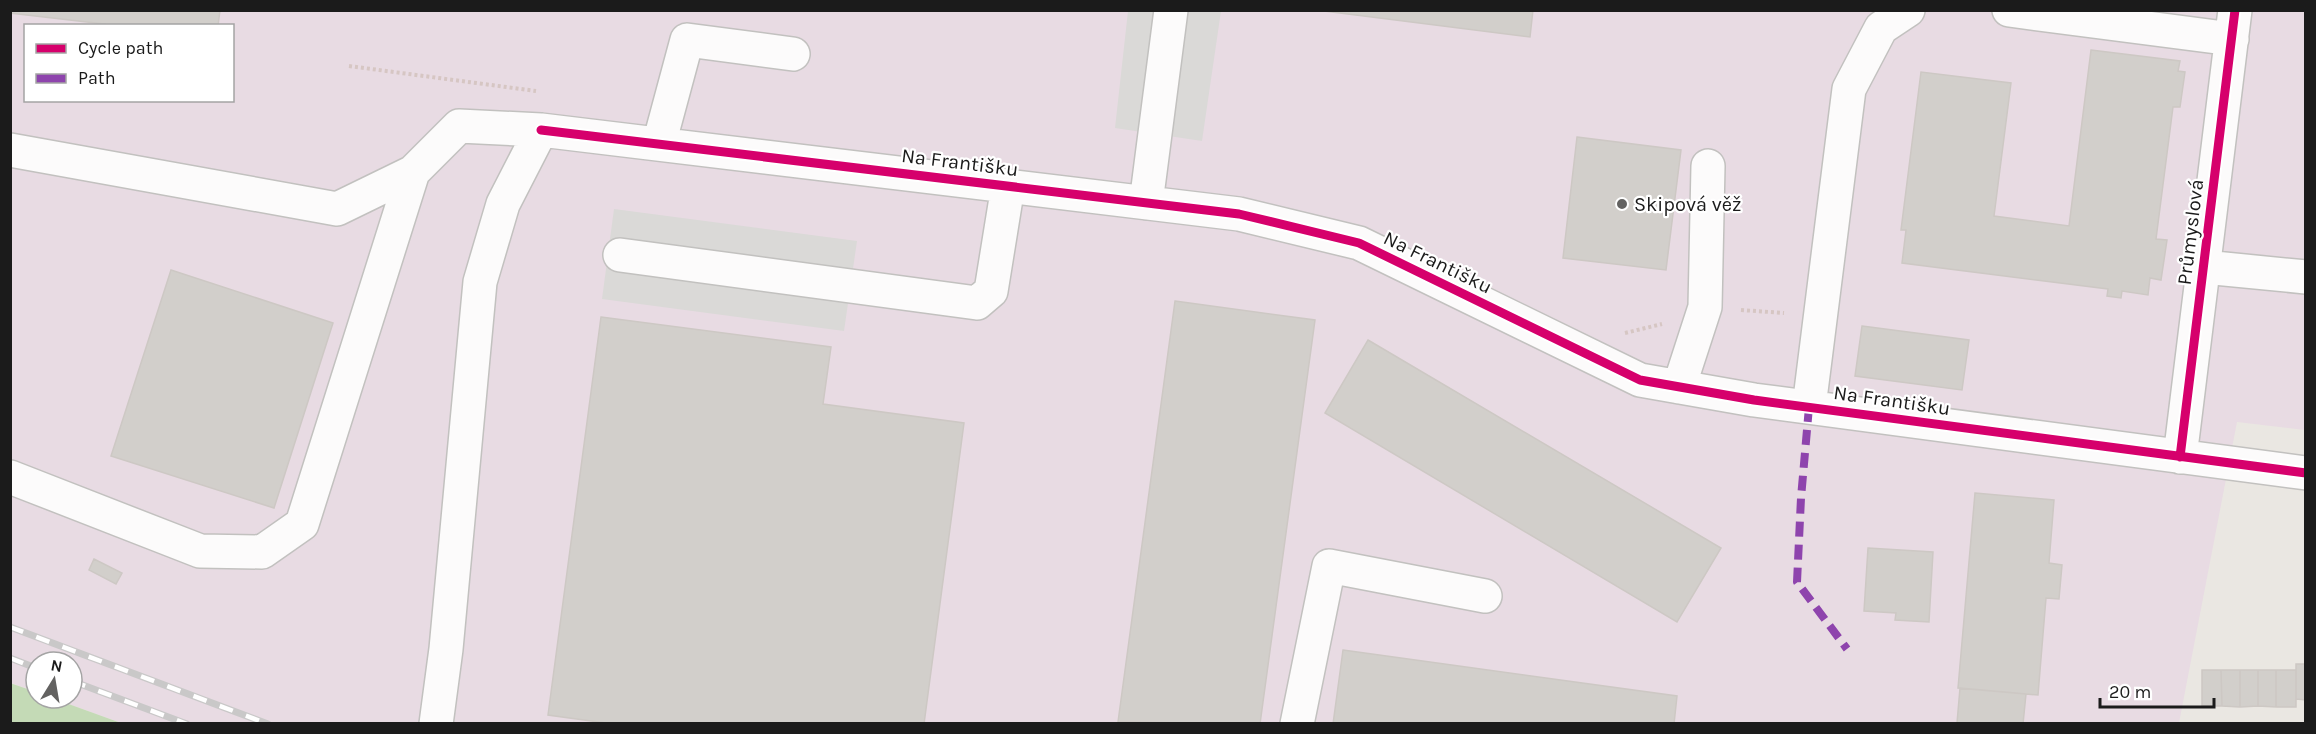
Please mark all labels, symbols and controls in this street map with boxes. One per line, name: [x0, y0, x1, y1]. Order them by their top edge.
legend: [24, 24, 234, 102]
text: Cycle path: [78, 37, 163, 59]
text: Path: [78, 67, 116, 89]
street label: Na Františku: [900, 144, 1020, 181]
street label: Průmyslová: [2173, 178, 2208, 286]
place label: Skipová věž: [1634, 193, 1742, 216]
marker: Skipová věž: [1615, 197, 1629, 211]
street label: Na Františku: [1380, 226, 1496, 299]
street label: Na Františku: [1832, 381, 1952, 420]
north arrow: [24, 650, 84, 710]
text: N: [49, 655, 64, 676]
scale bar: [2100, 671, 2214, 709]
text: 20 m: [2109, 681, 2151, 703]

